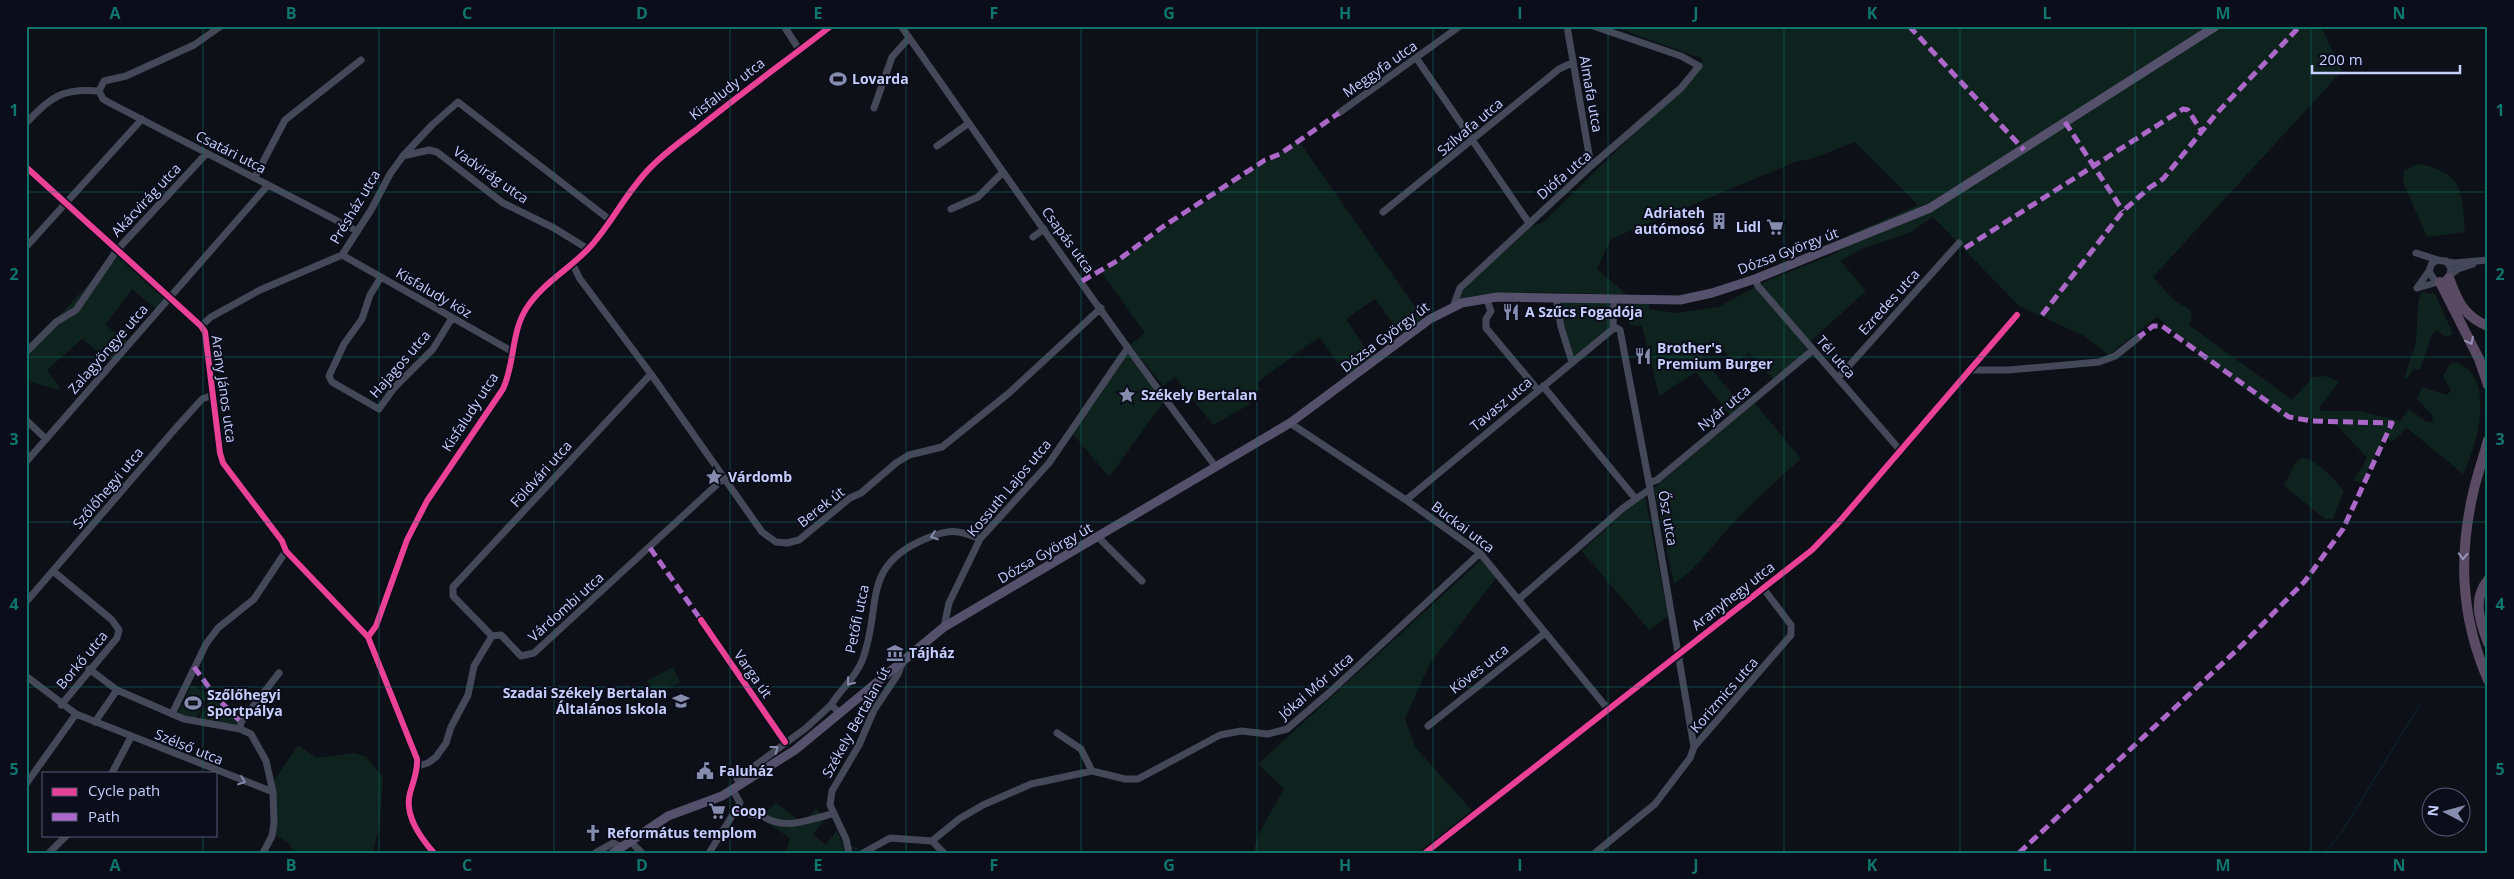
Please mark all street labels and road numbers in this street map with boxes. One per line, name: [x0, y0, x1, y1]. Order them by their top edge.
street label: Meggyfa utca: [1339, 36, 1421, 101]
street label: Kisfaludy utca: [685, 53, 768, 124]
street label: Almafa utca: [1575, 54, 1608, 134]
street label: Szilvafa utca: [1433, 94, 1507, 160]
street label: Csatári utca: [193, 126, 270, 177]
street label: Vadvirág utca: [450, 142, 533, 208]
street label: Diófa utca: [1532, 146, 1595, 204]
street label: Akácvirág utca: [107, 159, 185, 241]
street label: Présház utca: [325, 166, 384, 247]
street label: Csapás utca: [1038, 203, 1099, 277]
street label: Dózsa György út: [1735, 223, 1841, 278]
street label: Kisfaludy köz: [393, 263, 476, 322]
street label: Ezredes utca: [1854, 265, 1923, 339]
street label: Dózsa György út: [1336, 297, 1433, 376]
street label: Zalagyöngye utca: [63, 300, 152, 398]
street label: Hajagos utca: [365, 326, 434, 402]
street label: Tél utca: [1813, 331, 1860, 382]
street label: Arany János utca: [208, 334, 241, 444]
street label: Kisfaludy utca: [437, 369, 502, 455]
street label: Tavasz utca: [1466, 372, 1536, 435]
street label: Nyár utca: [1693, 380, 1754, 435]
street label: Kossuth Lajos utca: [962, 435, 1055, 540]
street label: Földvári utca: [506, 436, 576, 511]
street label: Szőlőhegyi utca: [68, 443, 147, 532]
street label: Berek út: [793, 482, 848, 531]
street label: Ősz utca: [1654, 489, 1683, 547]
street label: Buckai utca: [1428, 497, 1499, 557]
street label: Dózsa György út: [994, 518, 1096, 587]
street label: Aranyhegy utca: [1687, 557, 1778, 634]
street label: Várdombi utca: [524, 568, 608, 646]
street label: Petőfi utca: [840, 583, 873, 655]
street label: Borkő utca: [52, 627, 112, 693]
street label: Köves utca: [1445, 640, 1512, 698]
street label: Varga út: [730, 646, 777, 701]
street label: Jókai Mór utca: [1273, 648, 1357, 725]
street label: Korizmics utca: [1685, 653, 1762, 737]
street label: Székely Bertalan út: [817, 663, 894, 781]
street label: Szélső utca: [152, 724, 226, 769]

